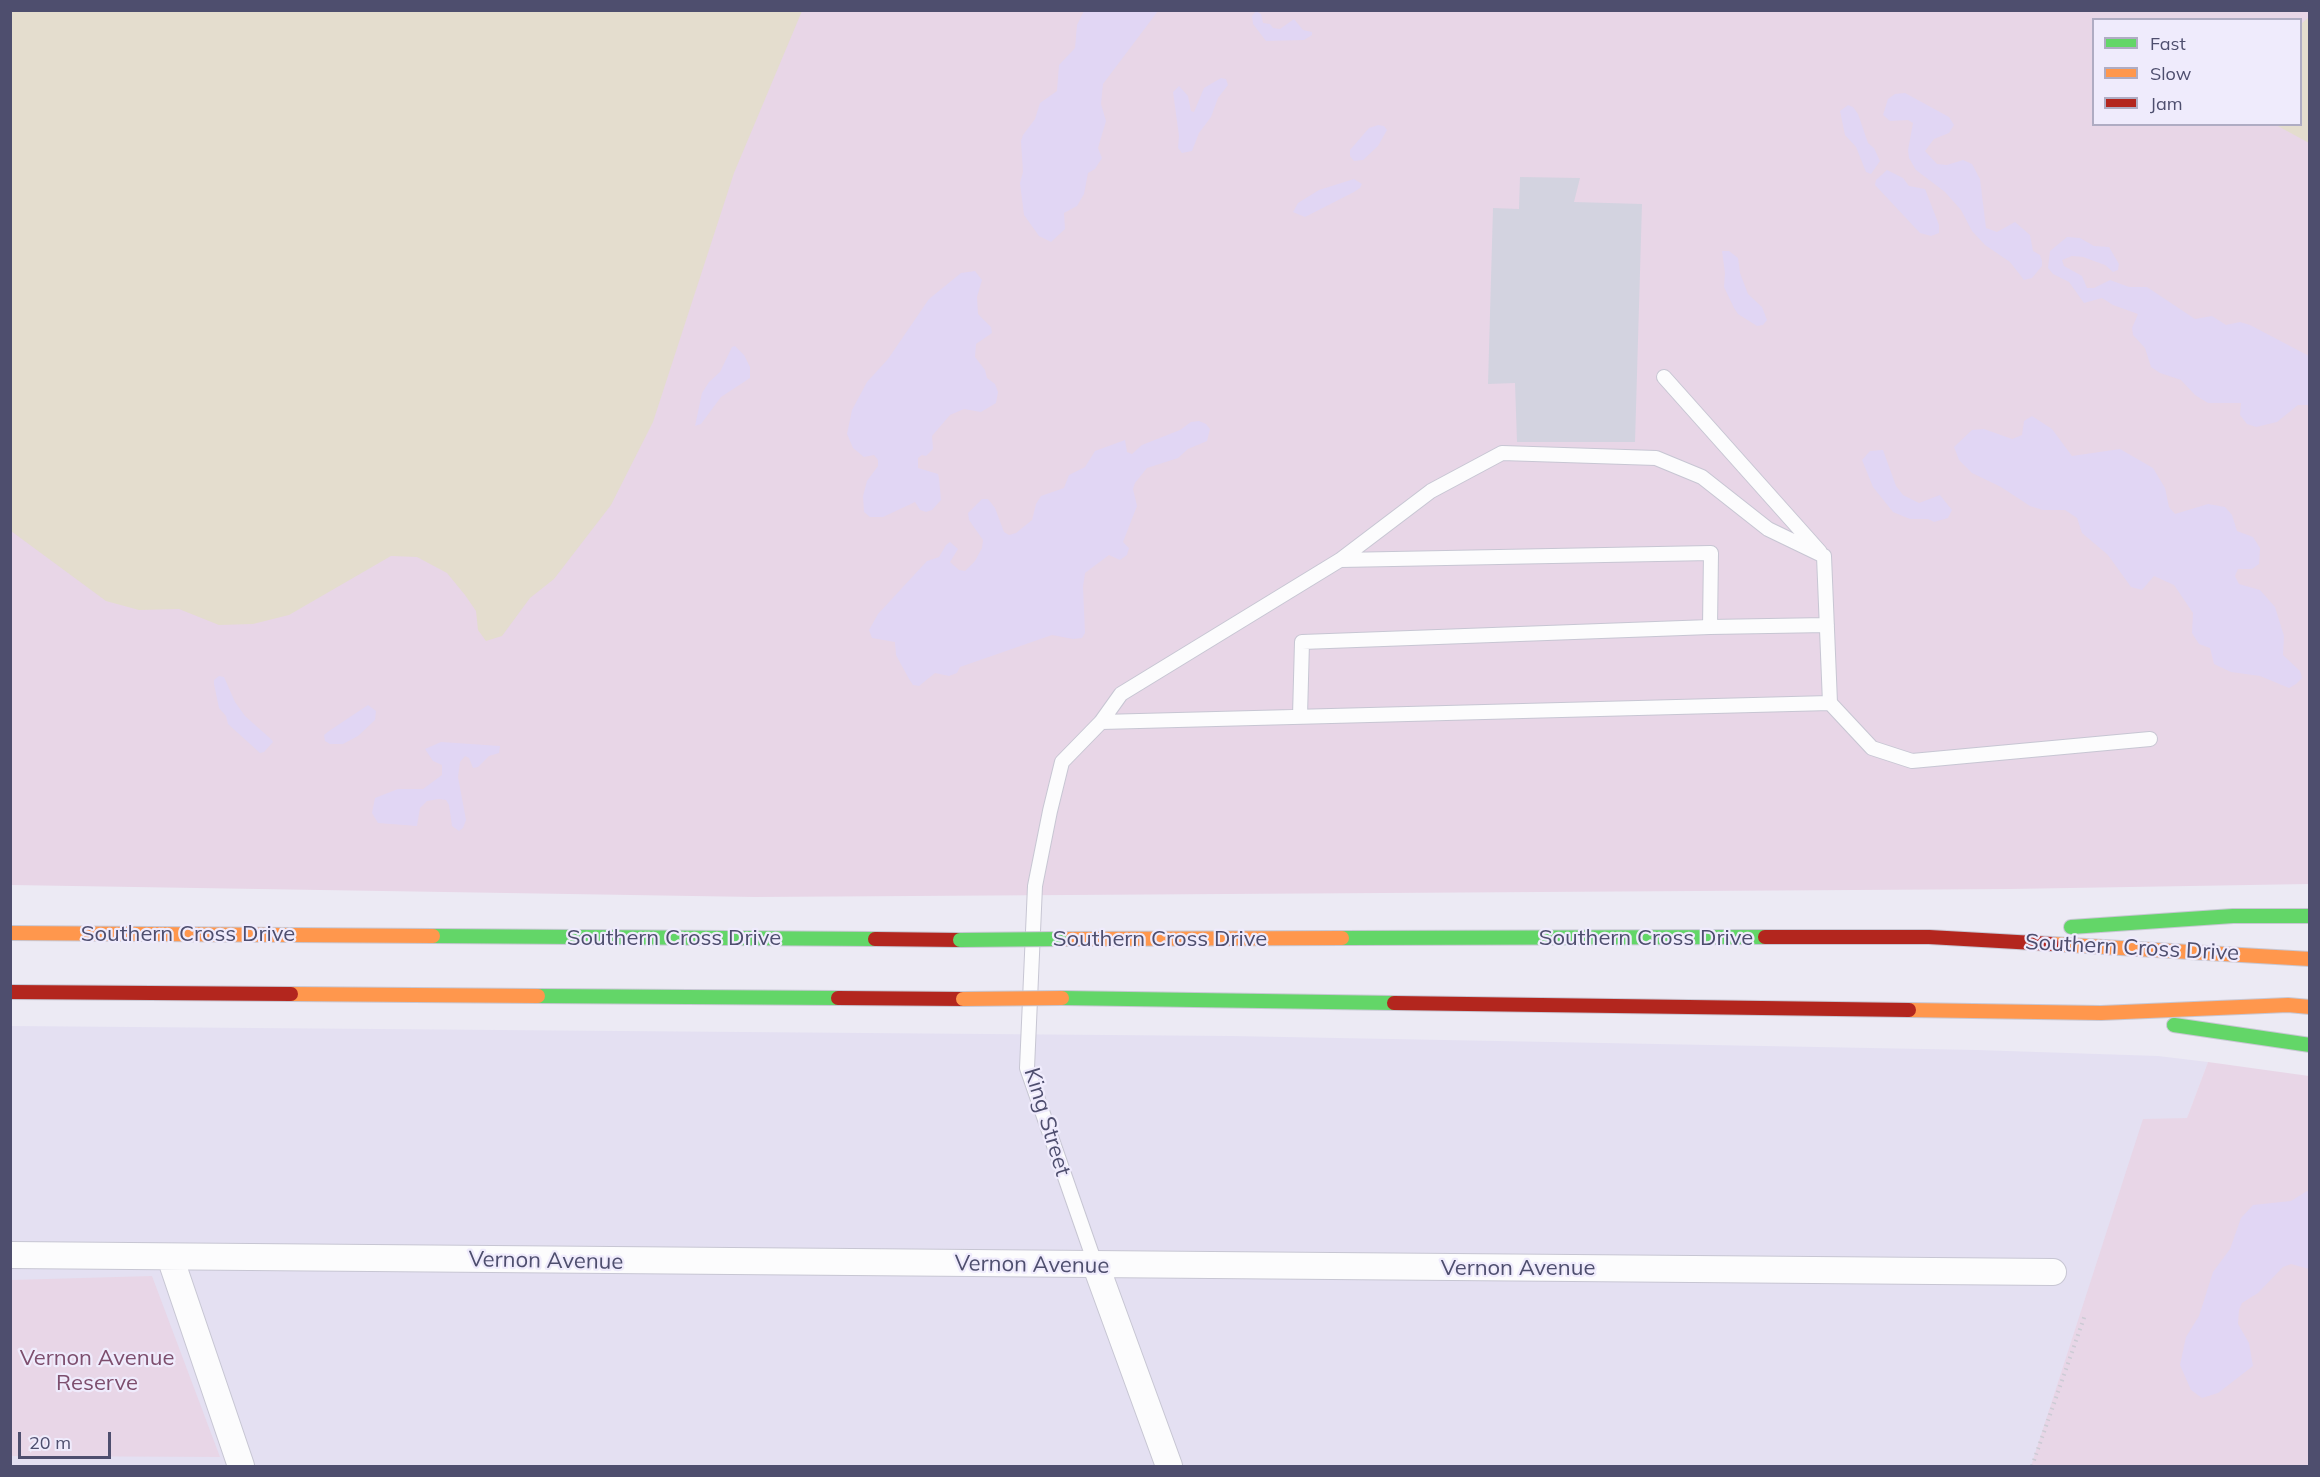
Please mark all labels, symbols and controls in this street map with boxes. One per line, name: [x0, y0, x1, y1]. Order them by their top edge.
legend: [2092, 18, 2302, 126]
text: Fast: [2150, 32, 2186, 55]
text: Slow: [2150, 62, 2191, 85]
text: Jam: [2150, 92, 2183, 115]
street label: Southern Cross Drive: [81, 921, 295, 947]
street label: Southern Cross Drive: [567, 925, 781, 951]
street label: Southern Cross Drive: [1539, 925, 1753, 951]
street label: Southern Cross Drive: [1053, 926, 1267, 952]
street label: Southern Cross Drive: [2024, 929, 2240, 967]
street label: King Street: [1018, 1065, 1076, 1179]
street label: Vernon Avenue: [468, 1246, 624, 1276]
street label: Vernon Avenue: [954, 1250, 1110, 1280]
street label: Vernon Avenue: [1441, 1255, 1595, 1281]
park label: Vernon Avenue Reserve: [20, 1345, 174, 1396]
scale bar: [21, 1420, 114, 1458]
text: 20 m: [29, 1431, 71, 1454]

